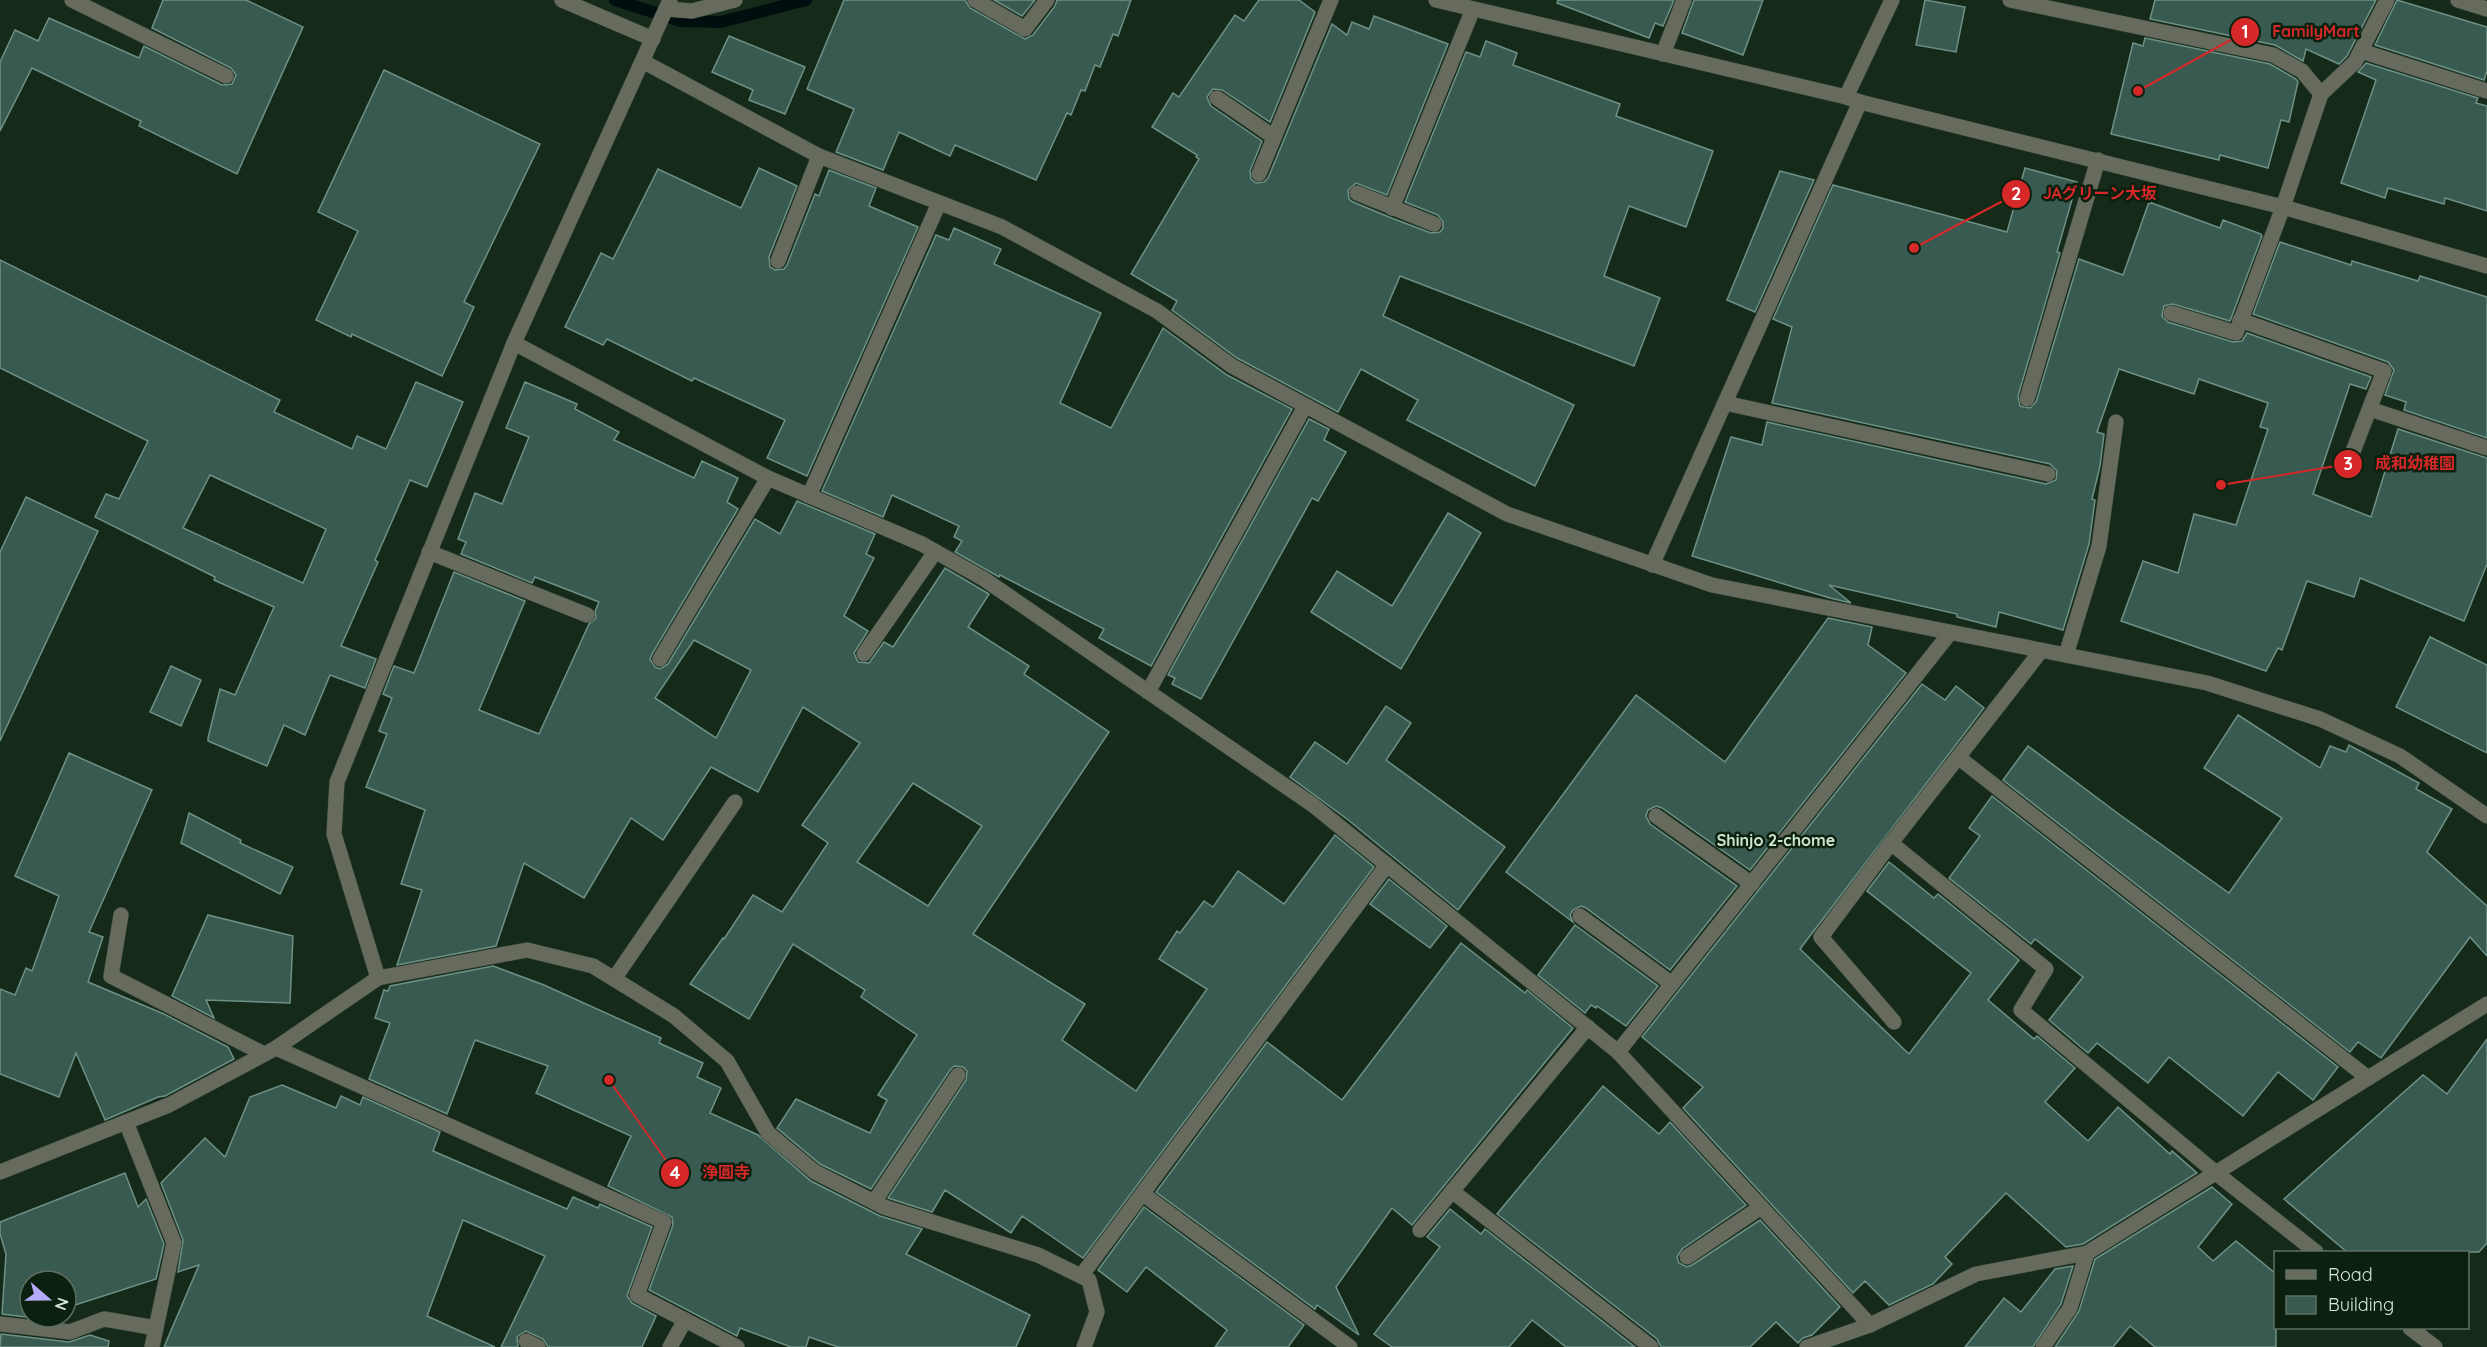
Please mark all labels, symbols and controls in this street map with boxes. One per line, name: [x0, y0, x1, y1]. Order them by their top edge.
callout: FamilyMart: [2230, 15, 2371, 49]
text: 1: [2241, 20, 2249, 43]
text: FamilyMart: [2272, 21, 2360, 41]
callout: JAグリーン大坂: [2001, 177, 2170, 211]
text: 2: [2011, 182, 2021, 205]
text: JAグリーン大坂: [2043, 183, 2157, 203]
callout: 成和幼稚園: [2333, 447, 2467, 481]
text: 3: [2343, 452, 2353, 475]
text: 成和幼稚園: [2375, 453, 2455, 473]
district label: Shinjo 2-chome: [1717, 830, 1835, 850]
callout: 浄圓寺: [660, 1156, 762, 1190]
text: 4: [670, 1161, 681, 1184]
text: 浄圓寺: [702, 1162, 750, 1182]
legend: [2274, 1251, 2469, 1329]
text: Road: [2328, 1263, 2373, 1286]
north arrow: [18, 1269, 78, 1329]
text: Building: [2328, 1293, 2394, 1316]
text: N: [51, 1295, 74, 1313]

